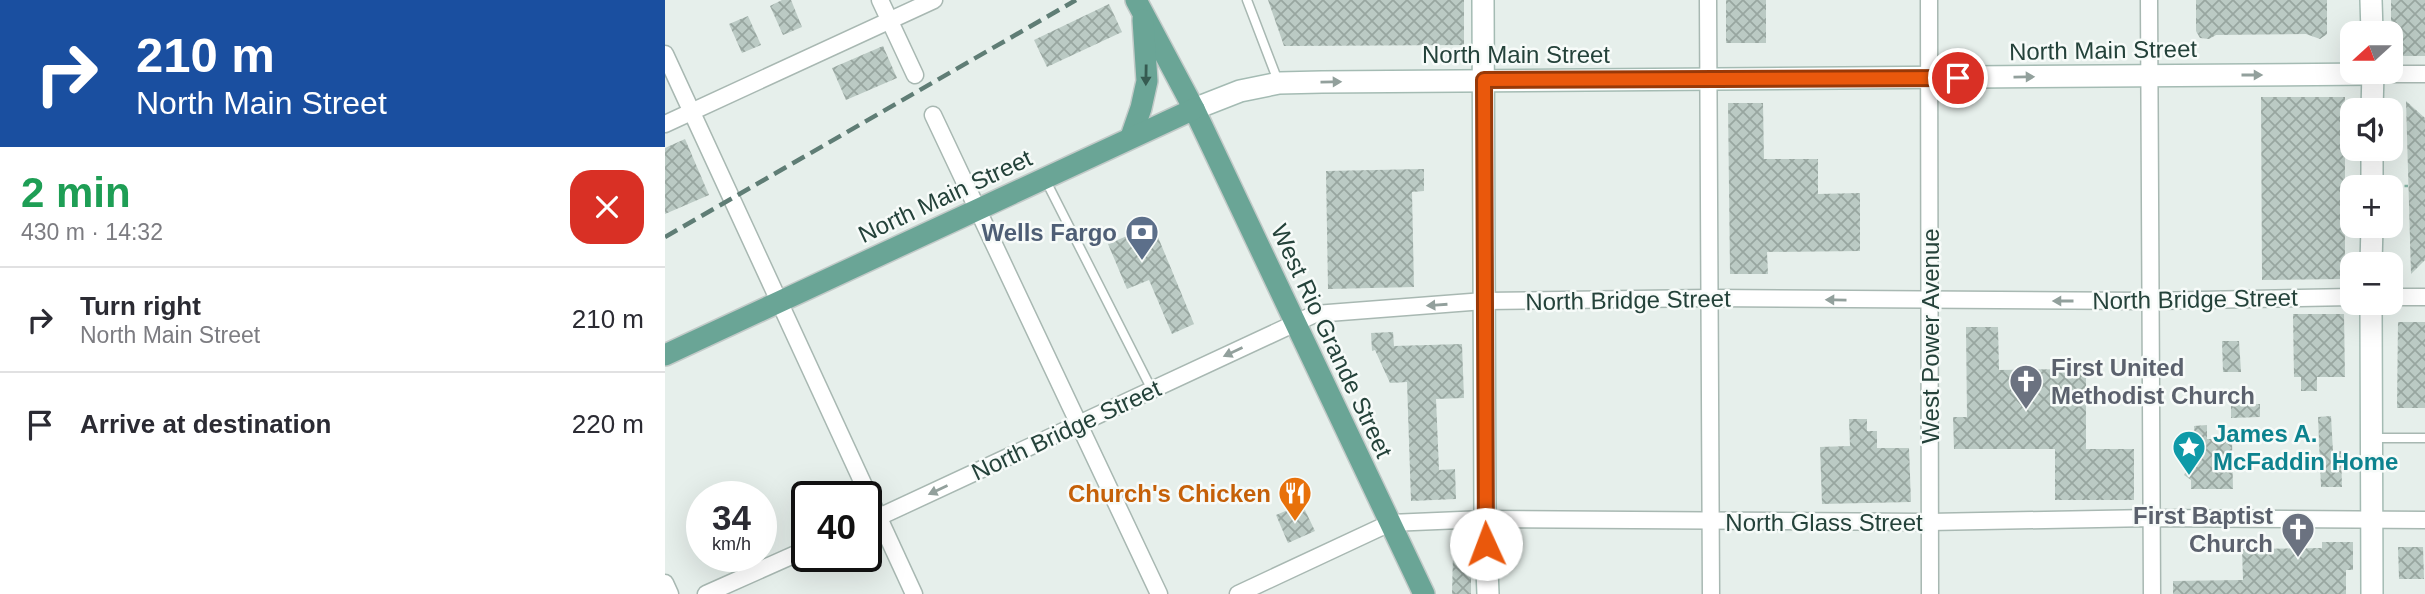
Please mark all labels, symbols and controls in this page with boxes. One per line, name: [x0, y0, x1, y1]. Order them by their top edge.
north arrow: [2340, 21, 2403, 84]
map controls: [2340, 21, 2403, 315]
icon: right: [21, 28, 112, 119]
text: 210 m: [136, 28, 275, 82]
street label: North Main Street: [2009, 35, 2198, 65]
street label: North Main Street: [1422, 41, 1610, 68]
pin: [1928, 48, 1988, 108]
icon: arrive: [1939, 59, 1977, 97]
one-way arrow: [1140, 64, 1152, 86]
one-way arrow: [2241, 69, 2263, 81]
one-way arrow: [2013, 71, 2035, 83]
one-way arrow: [1320, 76, 1342, 87]
text: North Main Street: [136, 85, 387, 121]
button: sound: [2340, 98, 2403, 161]
street label: North Main Street: [854, 144, 1036, 248]
text: 2 min: [21, 169, 131, 216]
button: close: [570, 170, 644, 244]
button: +: [2340, 175, 2403, 238]
bank icon: Wells Fargo: [1123, 213, 1161, 262]
text: 430 m · 14:32: [21, 219, 163, 245]
place label: Wells Fargo: [981, 219, 1117, 246]
street label: West Rio Grande Street: [1266, 220, 1398, 462]
street label: West Power Avenue: [1917, 228, 1944, 444]
button: −: [2340, 252, 2403, 315]
street label: North Bridge Street: [2092, 284, 2298, 314]
street label: North Bridge Street: [1525, 285, 1731, 315]
text: Turn right: [80, 291, 201, 321]
one-way arrow: [1825, 294, 1847, 305]
one-way arrow: [2052, 295, 2074, 307]
one-way arrow: [1426, 300, 1448, 311]
icon: right: [21, 301, 59, 339]
text: 210 m: [572, 304, 644, 334]
text: North Main Street: [80, 322, 260, 348]
one-way arrow: [1223, 346, 1243, 357]
place label: First United Methodist Church: [2051, 354, 2255, 409]
church icon: First United Methodist Church: [2007, 362, 2045, 411]
street label: North Bridge Street: [967, 374, 1165, 486]
icon: arrive: [21, 406, 59, 444]
text: Arrive at destination: [80, 409, 331, 439]
text: 220 m: [572, 409, 644, 439]
place label: James A. McFaddin Home: [2213, 420, 2398, 475]
place icon: James A. McFaddin Home: [2170, 428, 2208, 477]
restaurant icon: Church's Chicken: [1276, 474, 1314, 523]
place label: Church's Chicken: [1068, 480, 1271, 507]
speed limit sign: 40: [791, 481, 882, 572]
one-way arrow: [928, 484, 948, 495]
text: 34: [712, 498, 751, 537]
place label: First Baptist Church: [2133, 502, 2273, 557]
position arrow: [1449, 507, 1523, 581]
street label: North Glass Street: [1725, 509, 1923, 536]
church icon: First Baptist Church: [2279, 510, 2317, 559]
text: km/h: [712, 534, 751, 554]

